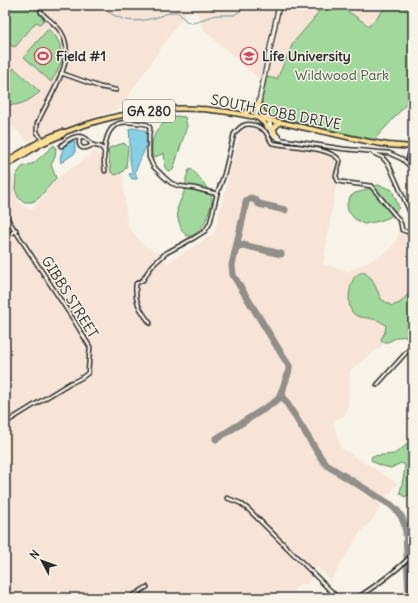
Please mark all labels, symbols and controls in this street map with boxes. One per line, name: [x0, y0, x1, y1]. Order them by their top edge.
sports icon: Field #1: [33, 46, 53, 66]
school or university icon: Life University: [239, 46, 259, 66]
place label: Field #1: [56, 47, 106, 65]
place label: Life University: [262, 47, 351, 65]
park label: Wildwood Park: [295, 66, 389, 84]
street label: SOUTH COBB DRIVE: [209, 91, 343, 133]
road number: GA 280: [123, 100, 175, 122]
street label: GIBBS STREET: [38, 253, 102, 341]
north arrow: [22, 541, 62, 581]
text: N: [27, 547, 42, 562]

